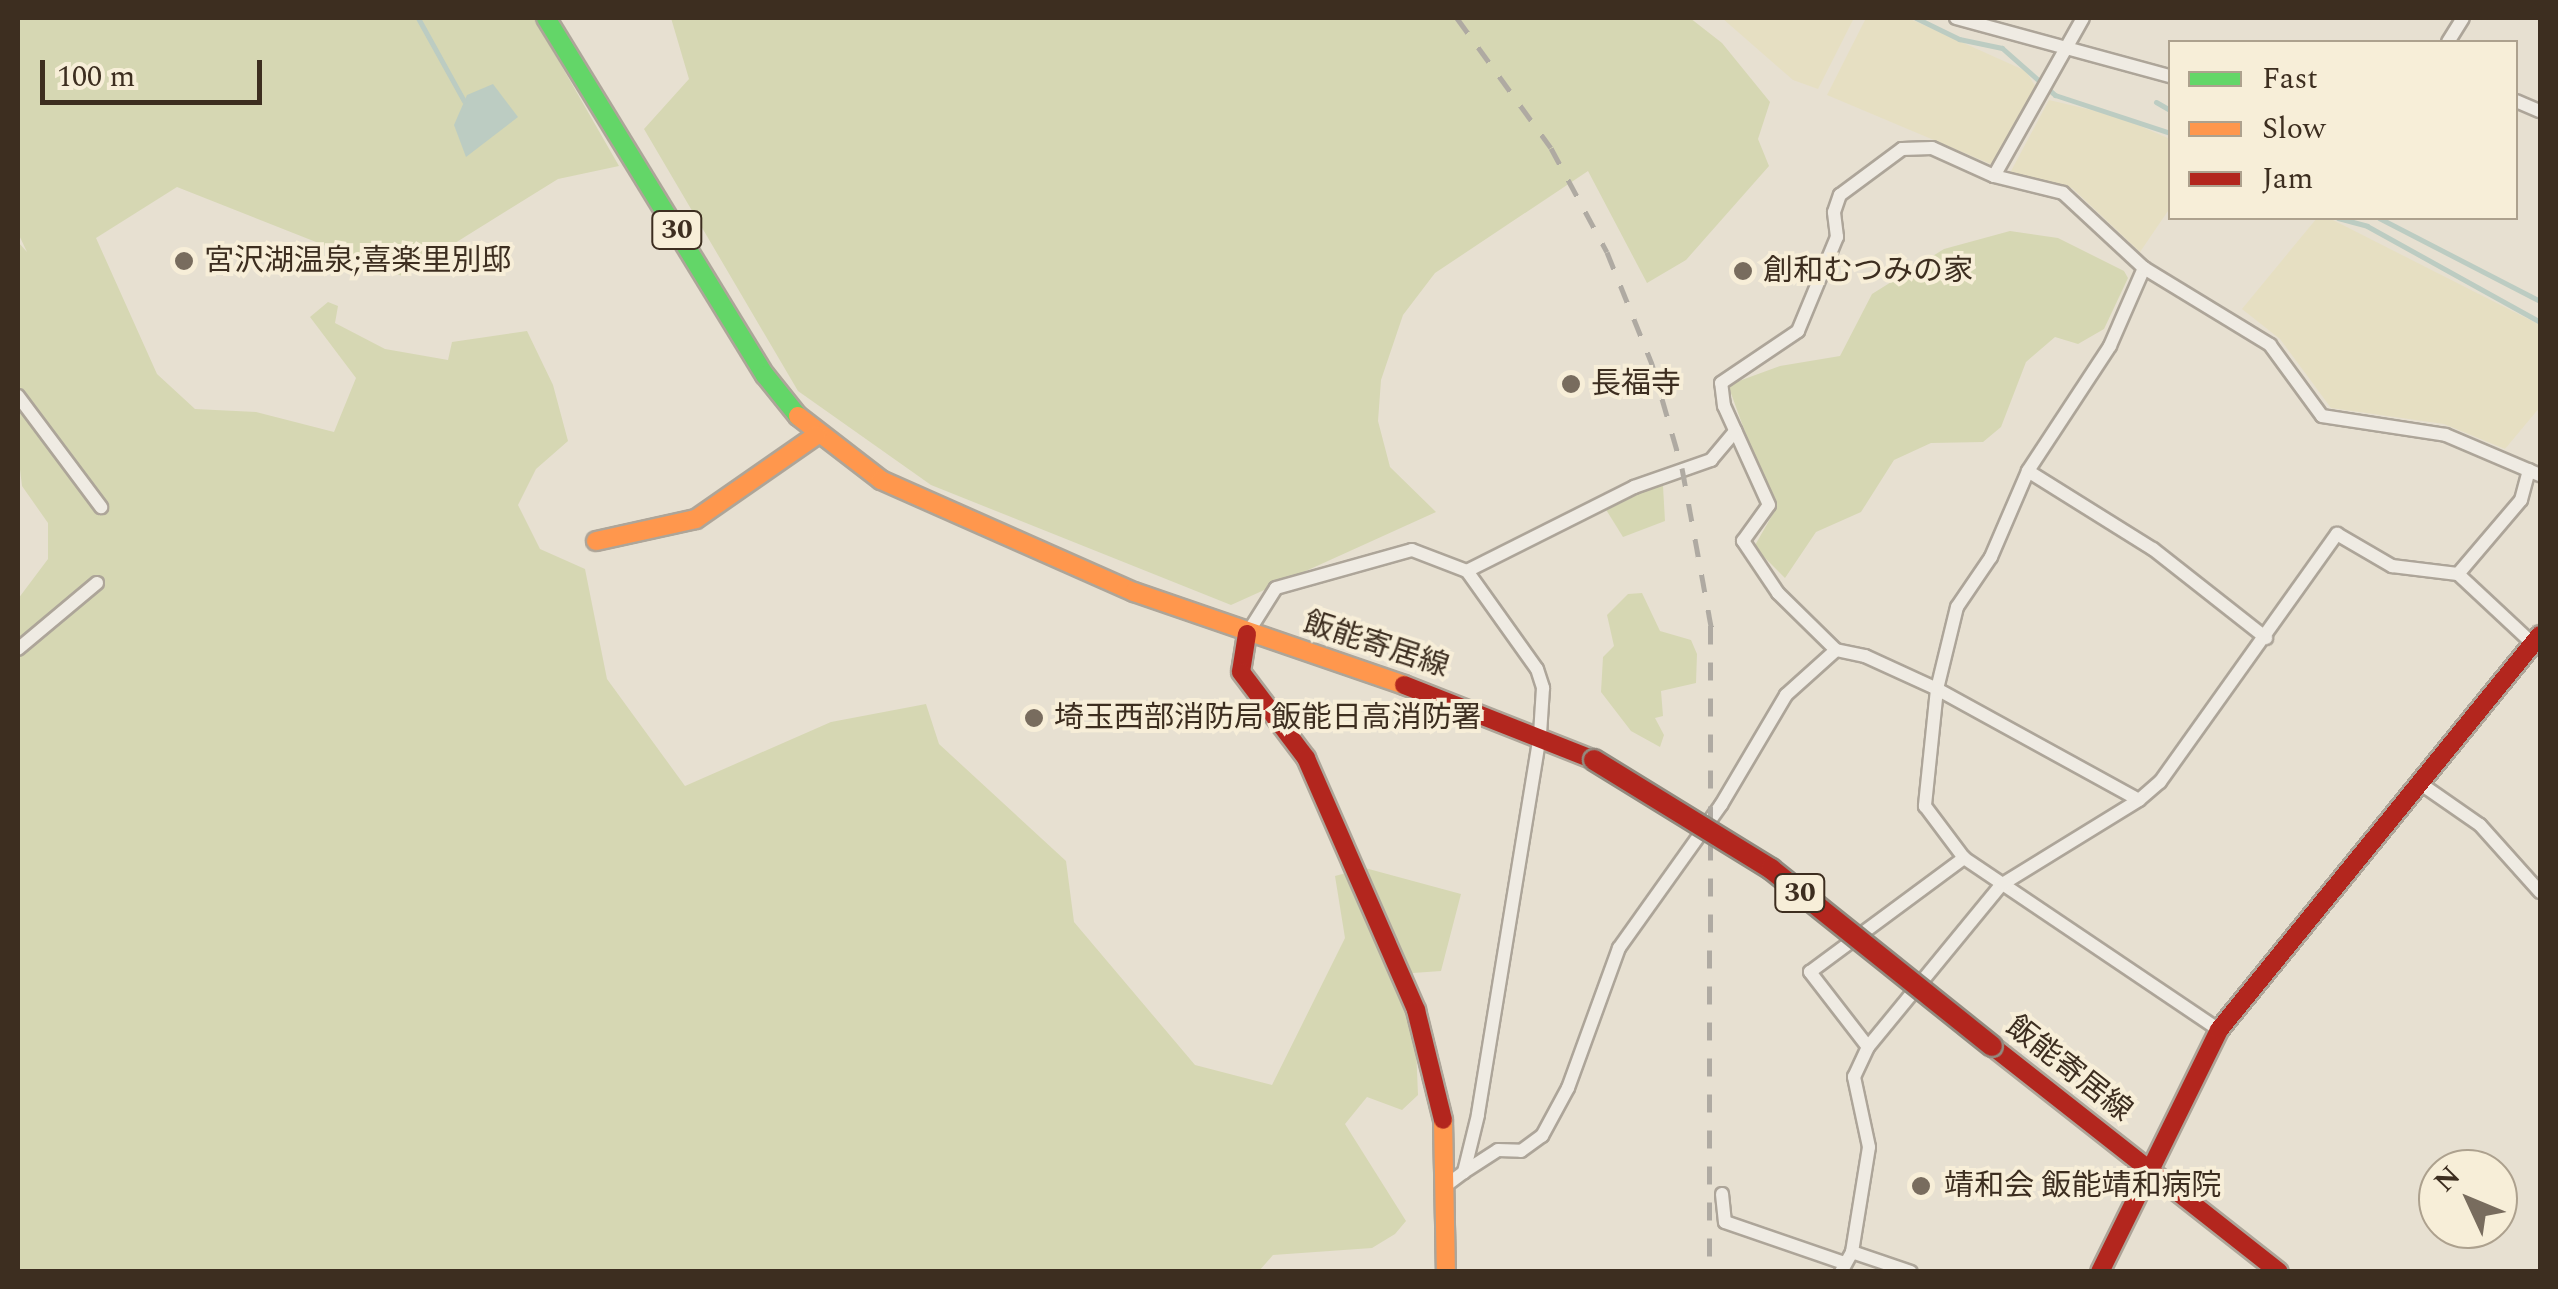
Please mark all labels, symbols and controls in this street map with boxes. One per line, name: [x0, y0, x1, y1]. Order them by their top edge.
scale bar: [45, 40, 268, 102]
legend: [2168, 40, 2518, 220]
text: 100 m: [57, 54, 135, 100]
text: Fast: [2262, 56, 2318, 102]
text: Slow: [2262, 106, 2326, 152]
text: Jam: [2262, 156, 2313, 202]
road number: 30: [650, 207, 704, 253]
place label: 宮沢湖温泉;喜楽里別邸: [204, 243, 511, 279]
marker: 宮沢湖温泉;喜楽里別邸: [173, 250, 195, 272]
place label: 創和むつみの家: [1763, 253, 1973, 289]
marker: 創和むつみの家: [1732, 260, 1754, 282]
place label: 長福寺: [1591, 366, 1681, 402]
marker: 長福寺: [1560, 373, 1582, 395]
street label: 飯能寄居線: [1299, 605, 1453, 685]
place label: 埼玉西部消防局 飯能日高消防署: [1054, 700, 1481, 736]
marker: 埼玉西部消防局 飯能日高消防署: [1023, 707, 1045, 729]
road number: 30: [1772, 870, 1828, 916]
street label: 飯能寄居線: [1999, 1009, 2139, 1129]
north arrow: [2418, 1149, 2518, 1249]
text: N: [2424, 1156, 2471, 1202]
place label: 靖和会 飯能靖和病院: [1944, 1168, 2221, 1204]
marker: 靖和会 飯能靖和病院: [1908, 1173, 1934, 1199]

